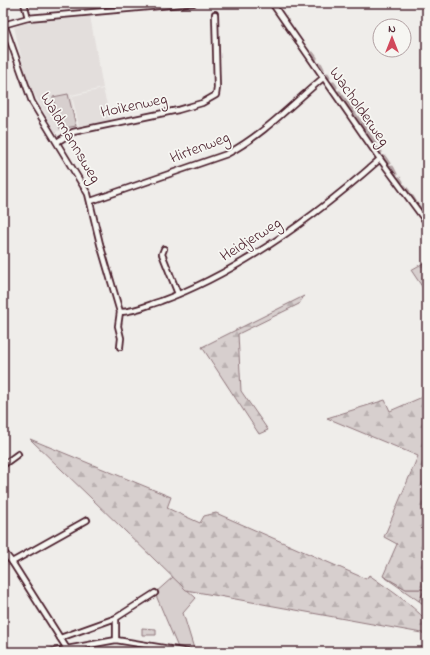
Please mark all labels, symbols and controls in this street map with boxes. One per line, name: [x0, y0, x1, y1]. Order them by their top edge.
north arrow: [372, 18, 412, 58]
text: N: [388, 21, 396, 37]
street label: Wacholderweg: [323, 62, 395, 152]
street label: Hoikenweg: [99, 87, 169, 125]
street label: Waldmannsweg: [33, 88, 107, 188]
street label: Hirtenweg: [167, 126, 233, 170]
street label: Heidjerweg: [216, 212, 286, 268]

